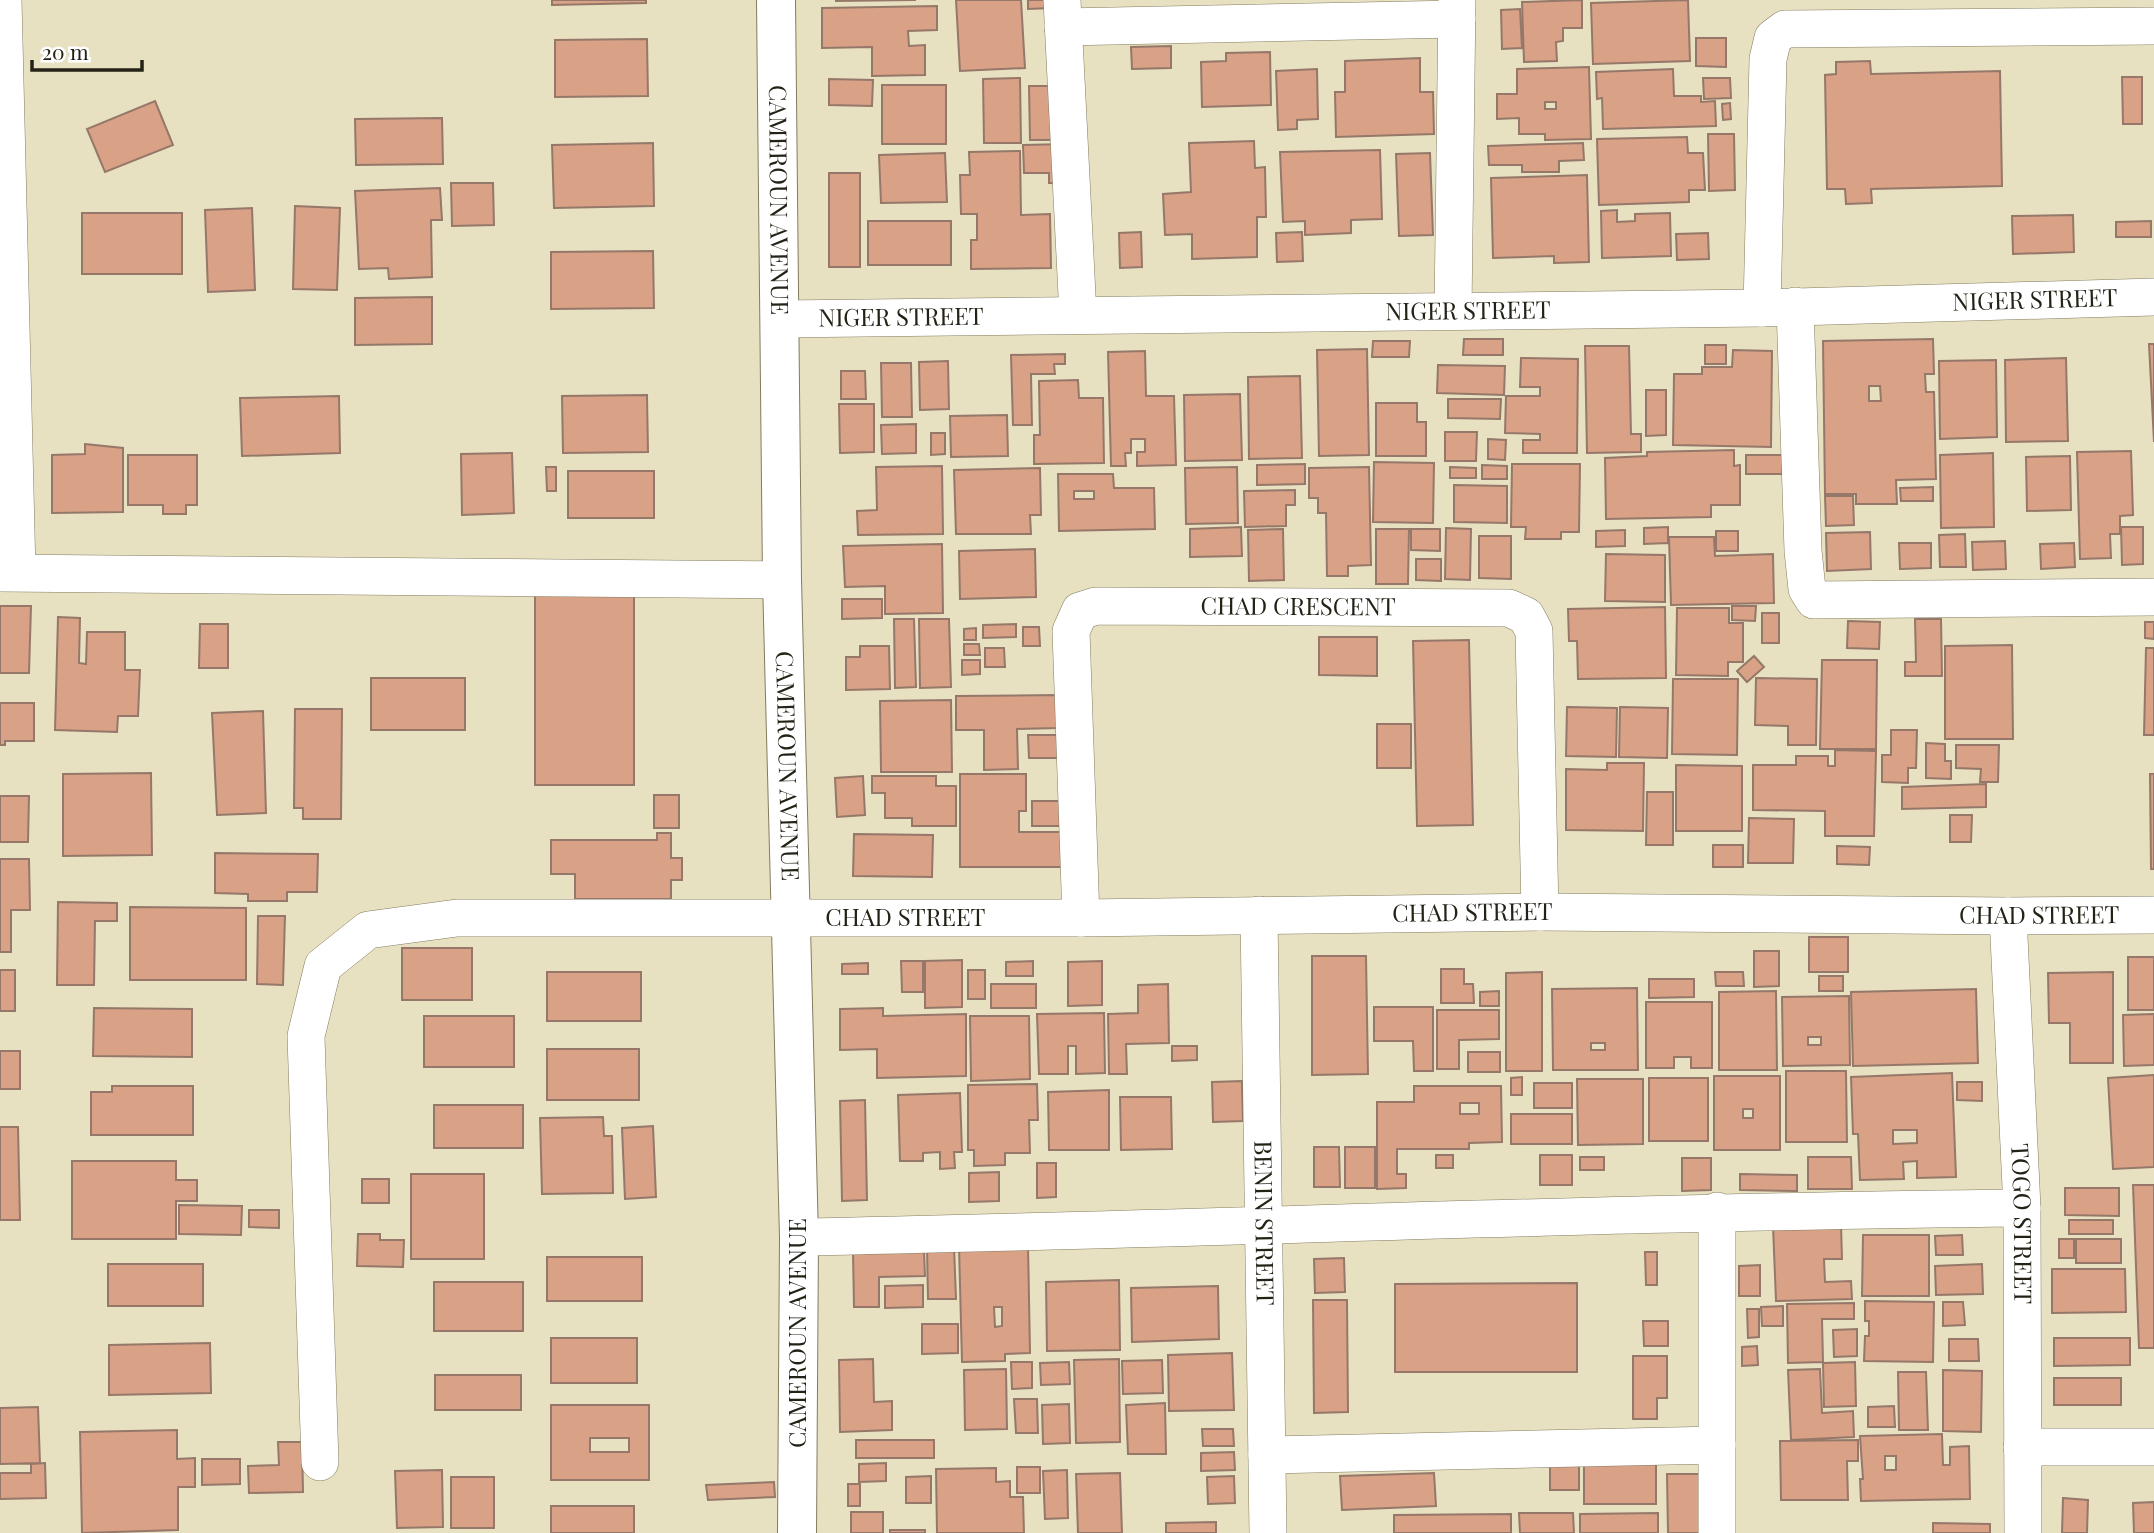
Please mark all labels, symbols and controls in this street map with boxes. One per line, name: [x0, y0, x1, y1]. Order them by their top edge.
scale bar: [32, 28, 142, 72]
text: 20 m: [42, 37, 89, 65]
street label: CAMEROUN AVENUE: [763, 85, 797, 315]
street label: NIGER STREET: [1952, 280, 2118, 317]
street label: NIGER STREET: [1385, 292, 1551, 326]
street label: NIGER STREET: [818, 299, 984, 333]
street label: CHAD CRESCENT: [1200, 589, 1396, 621]
street label: CAMEROUN AVENUE: [770, 650, 808, 881]
street label: CHAD STREET: [1392, 894, 1553, 928]
street label: CHAD STREET: [1959, 897, 2120, 930]
street label: CHAD STREET: [825, 900, 986, 932]
street label: BENIN STREET: [1248, 1140, 1283, 1306]
street label: TOGO STREET: [2005, 1142, 2040, 1304]
street label: CAMEROUN AVENUE: [780, 1218, 812, 1448]

